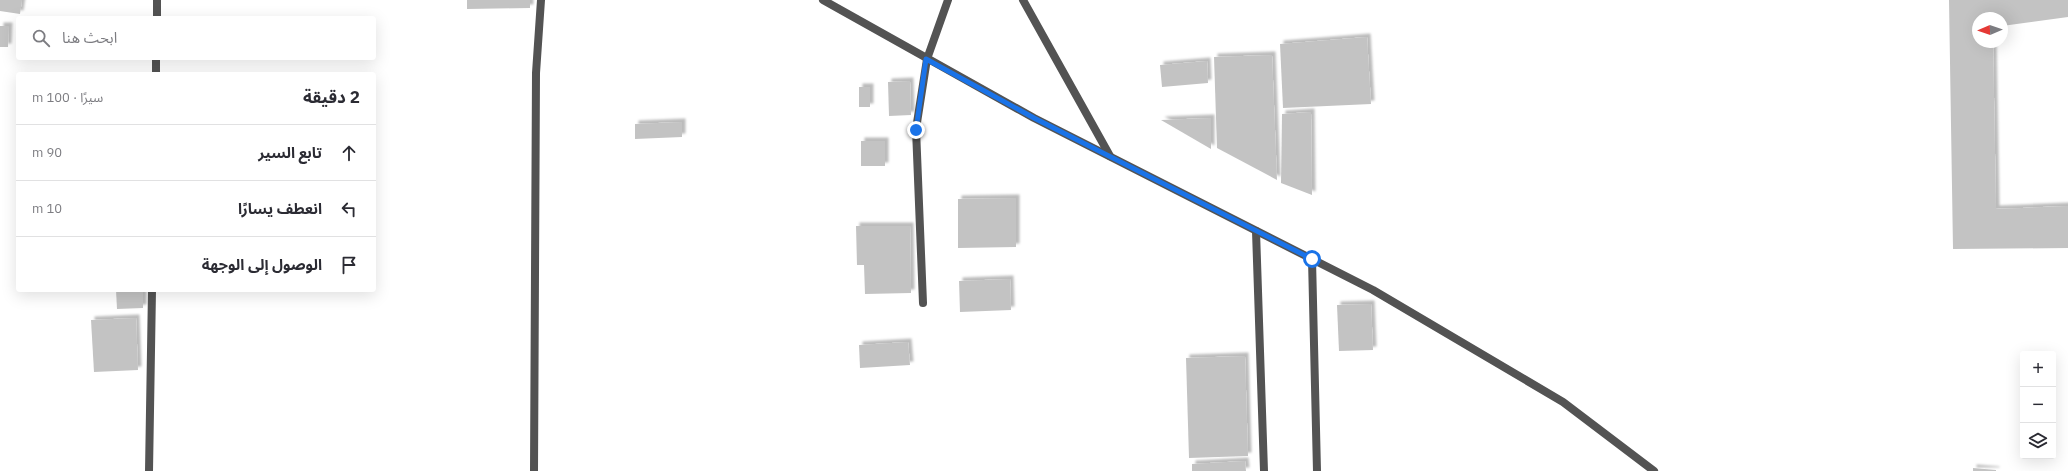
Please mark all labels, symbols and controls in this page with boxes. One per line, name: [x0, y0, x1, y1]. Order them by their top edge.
north arrow: [1972, 12, 2008, 48]
search box: [16, 16, 376, 60]
icon: search: [30, 27, 52, 49]
text: ابحث هنا: [62, 28, 117, 47]
text: 2 دقيقة: [303, 86, 360, 108]
text: سيرًا · 100 m: [32, 89, 103, 106]
route end: [907, 121, 925, 139]
icon: ahead: [338, 142, 360, 164]
text: تابع السير: [258, 143, 322, 162]
text: 90 m: [32, 144, 62, 161]
icon: left: [338, 198, 360, 220]
text: انعطف يسارًا: [238, 199, 322, 218]
text: 10 m: [32, 200, 62, 217]
route start: [1303, 250, 1321, 268]
icon: arrive: [338, 254, 360, 276]
text: الوصول إلى الوجهة: [202, 255, 322, 274]
map controls: [2020, 351, 2056, 459]
button: +: [2020, 351, 2056, 387]
button: −: [2020, 387, 2056, 423]
button: layers: [2020, 423, 2056, 459]

